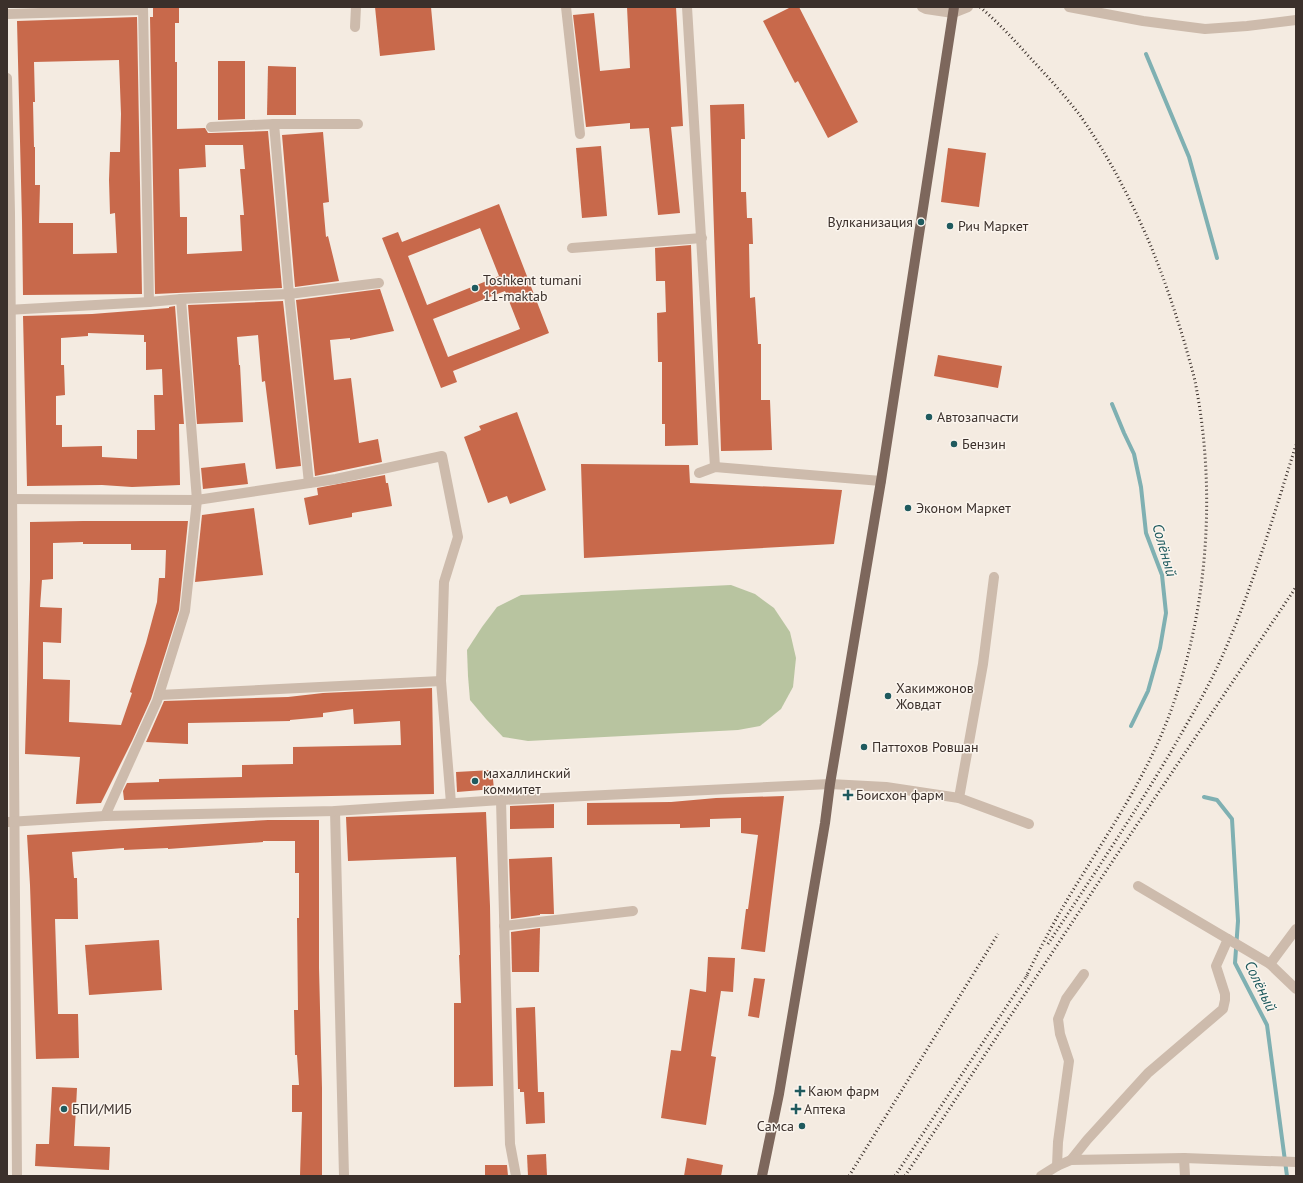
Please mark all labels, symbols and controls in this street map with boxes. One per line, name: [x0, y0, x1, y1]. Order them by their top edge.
place label: Вулканизация: [828, 213, 913, 231]
marker: Вулканизация: [916, 217, 926, 227]
place label: Рич Маркет: [958, 217, 1029, 235]
marker: Рич Маркет: [945, 221, 955, 231]
place label: Toshkent tumani 11-maktab: [483, 271, 582, 305]
marker: Toshkent tumani 11-maktab: [470, 283, 480, 293]
place label: Автозапчасти: [937, 408, 1019, 426]
marker: Автозапчасти: [924, 412, 934, 422]
place label: Бензин: [962, 435, 1006, 453]
marker: Бензин: [949, 439, 959, 449]
place label: Эконом Маркет: [916, 499, 1011, 517]
marker: Эконом Маркет: [903, 503, 913, 513]
water label: Солёный: [1148, 521, 1182, 579]
place label: Хакимжонов Жовдат: [895, 679, 974, 713]
marker: Хакимжонов Жовдат: [883, 691, 893, 701]
place label: Паттохов Ровшан: [872, 738, 979, 756]
marker: Паттохов Ровшан: [859, 742, 869, 752]
place label: махаллинский коммитет: [483, 764, 571, 798]
marker: махаллинский коммитет: [470, 776, 480, 786]
place label: Боисхон фарм: [856, 786, 944, 804]
marker: Боисхон фарм: [843, 790, 853, 800]
water label: Солёный: [1241, 957, 1282, 1015]
place label: Каюм фарм: [808, 1082, 879, 1100]
marker: Каюм фарм: [795, 1086, 805, 1096]
place label: БПИ/МИБ: [72, 1100, 132, 1118]
place label: Аптека: [804, 1100, 846, 1118]
marker: БПИ/МИБ: [59, 1104, 69, 1114]
marker: Аптека: [791, 1104, 801, 1114]
place label: Самса: [757, 1117, 794, 1135]
marker: Самса: [797, 1121, 807, 1131]

